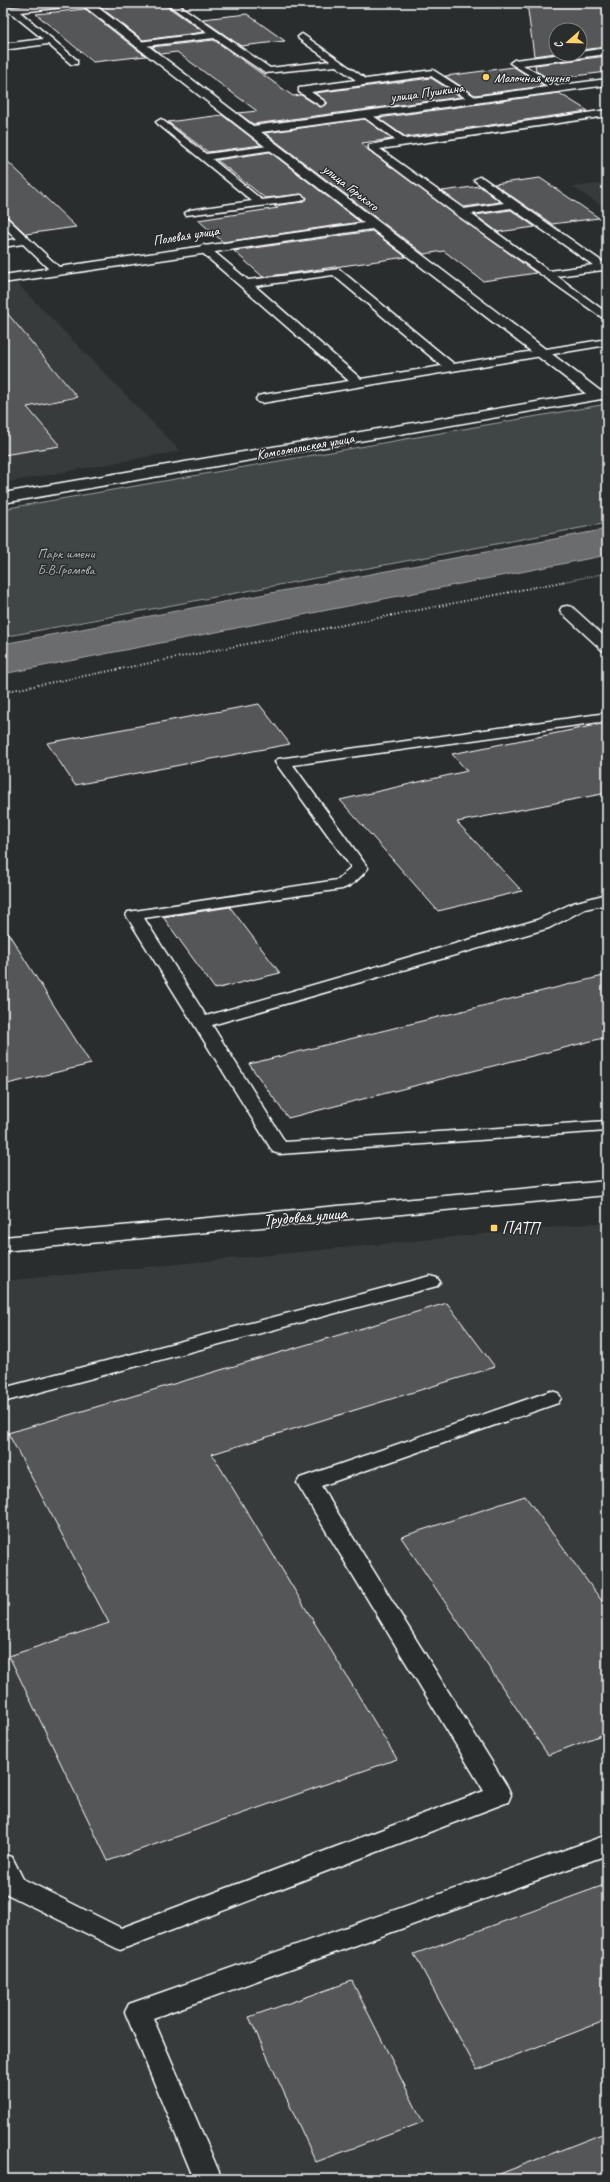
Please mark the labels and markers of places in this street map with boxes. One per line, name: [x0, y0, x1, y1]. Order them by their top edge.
place label: Молочная кухня: [494, 69, 570, 86]
marker: Молочная кухня: [481, 72, 491, 82]
place label: ПАТП: [502, 1218, 542, 1239]
marker: ПАТП: [489, 1223, 499, 1233]

